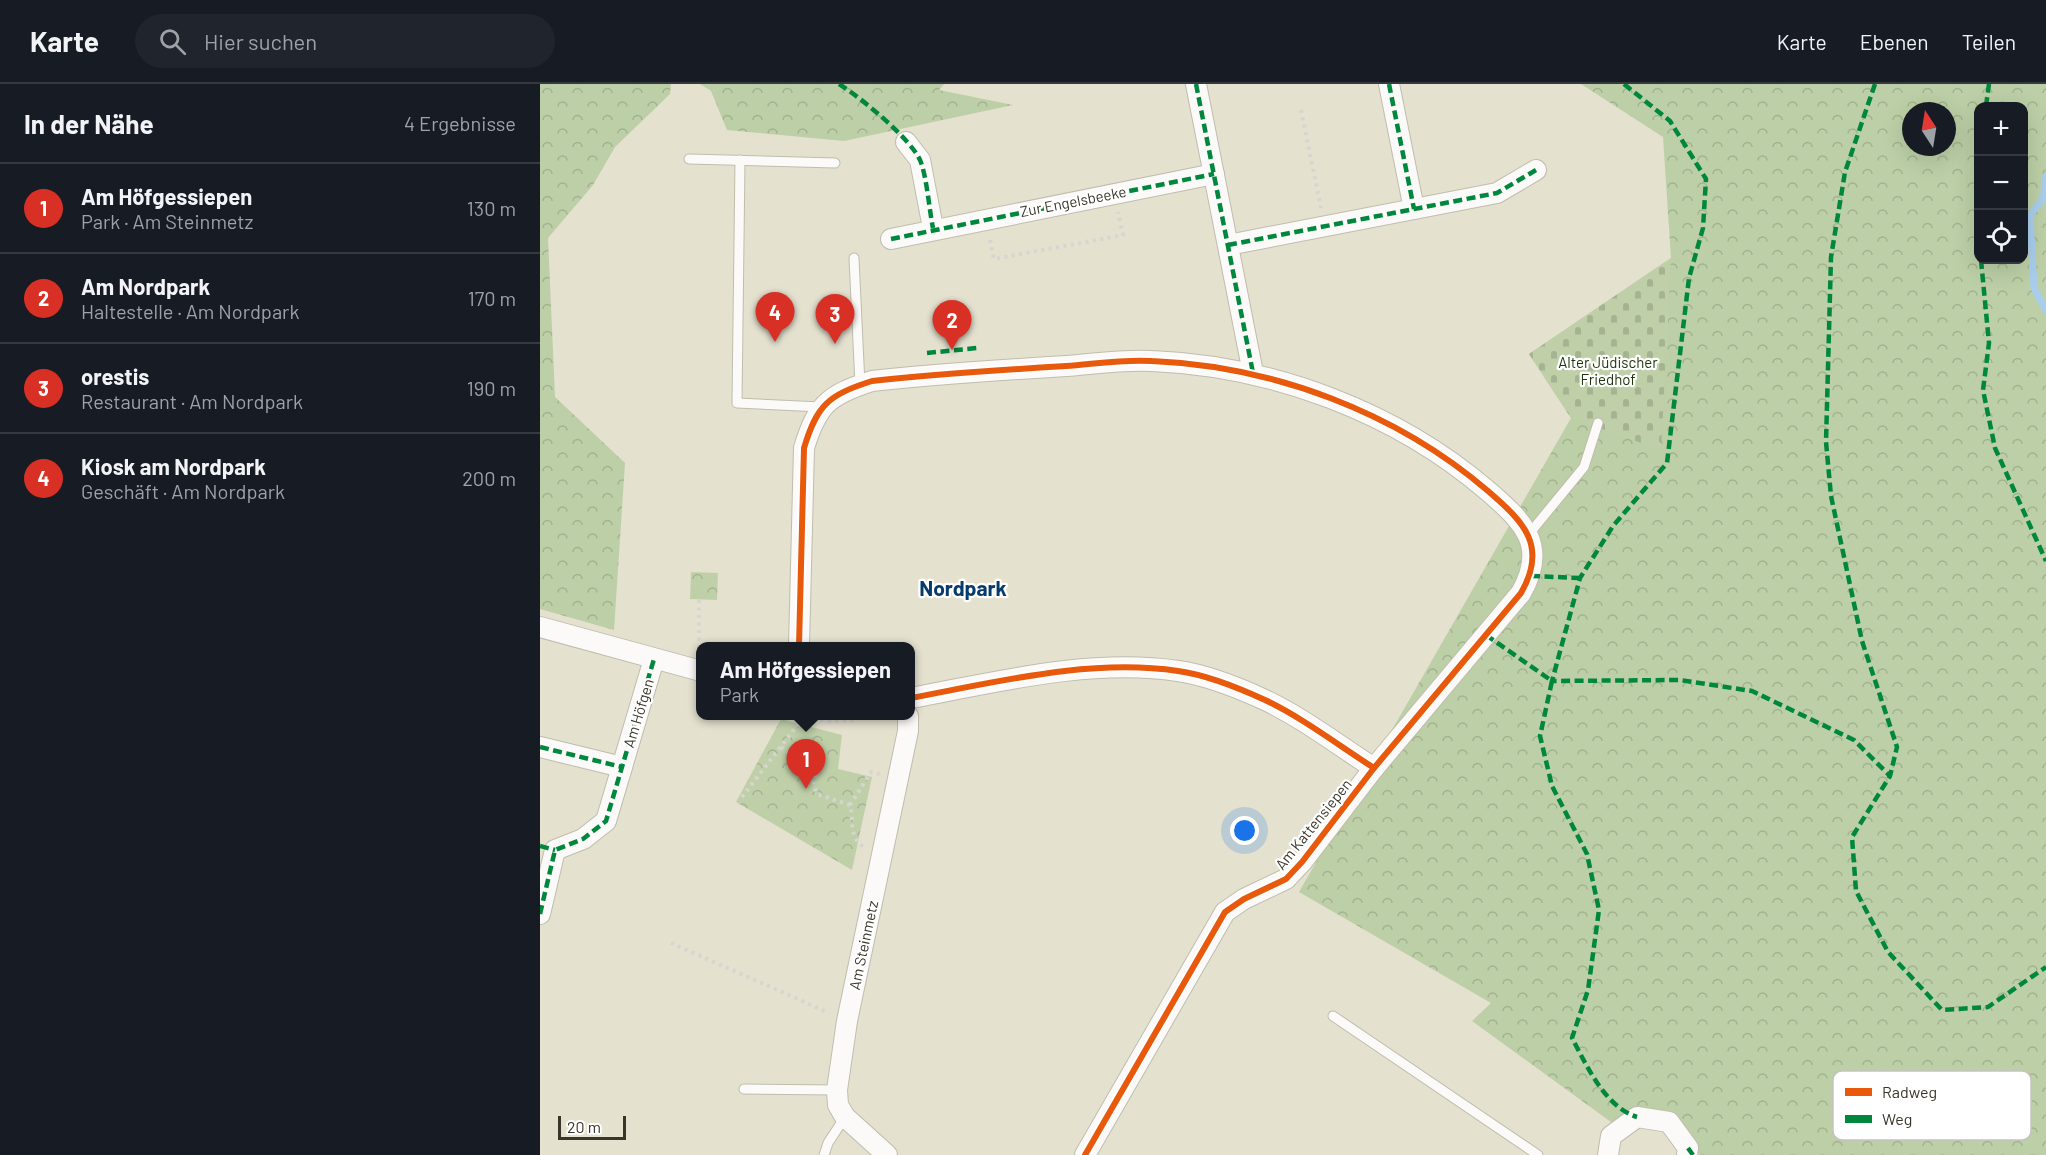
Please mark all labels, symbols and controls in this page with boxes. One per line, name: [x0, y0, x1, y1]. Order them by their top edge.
search box: [135, 14, 555, 68]
text: Karte: [30, 24, 99, 58]
icon: search: [156, 25, 189, 58]
text: Hier suchen: [204, 28, 317, 54]
text: Karte: [1777, 29, 1827, 54]
text: Ebenen: [1860, 29, 1929, 54]
text: Teilen: [1962, 29, 2016, 54]
north arrow: [1902, 102, 1956, 156]
map controls: [1974, 102, 2028, 264]
button: +: [1974, 102, 2028, 156]
text: In der Nähe: [24, 108, 154, 139]
text: 4 Ergebnisse: [404, 111, 516, 135]
button: −: [1974, 156, 2028, 210]
street label: Zur Engelsbeeke: [1018, 182, 1128, 220]
text: Am Höfgessiepen: [81, 183, 252, 209]
text: 1: [40, 196, 47, 220]
text: 130 m: [467, 196, 516, 220]
text: Park · Am Steinmetz: [81, 209, 253, 233]
button: locate: [1974, 210, 2028, 264]
text: Am Nordpark: [81, 273, 210, 299]
text: 2: [38, 286, 49, 310]
text: 170 m: [468, 286, 516, 310]
pin: 4: [756, 292, 794, 342]
pin: 3: [816, 294, 854, 344]
text: Haltestelle · Am Nordpark: [81, 299, 299, 323]
pin: 2: [932, 300, 972, 350]
park label: Alter Jüdischer Friedhof: [1558, 353, 1658, 388]
text: orestis: [81, 363, 149, 389]
text: 3: [38, 376, 49, 400]
text: 190 m: [467, 376, 516, 400]
text: Restaurant · Am Nordpark: [81, 389, 303, 413]
text: Kiosk am Nordpark: [81, 453, 266, 479]
text: 4: [37, 466, 50, 490]
text: 200 m: [462, 466, 516, 490]
text: Geschäft · Am Nordpark: [81, 479, 285, 503]
district label: Nordpark: [919, 575, 1007, 600]
popup: [696, 642, 915, 720]
text: Am Höfgessiepen: [720, 656, 891, 682]
street label: Am Höfgen: [619, 676, 657, 750]
text: Park: [720, 682, 759, 706]
pin: 1: [786, 740, 826, 789]
street label: Am Kattensiepen: [1271, 775, 1355, 873]
your location: [1230, 816, 1259, 845]
street label: Am Steinmetz: [845, 898, 881, 991]
legend: [1833, 1071, 2031, 1140]
text: Radweg: [1882, 1082, 1937, 1101]
text: Weg: [1882, 1109, 1912, 1128]
scale bar: [558, 1113, 626, 1140]
text: 20 m: [567, 1117, 601, 1136]

